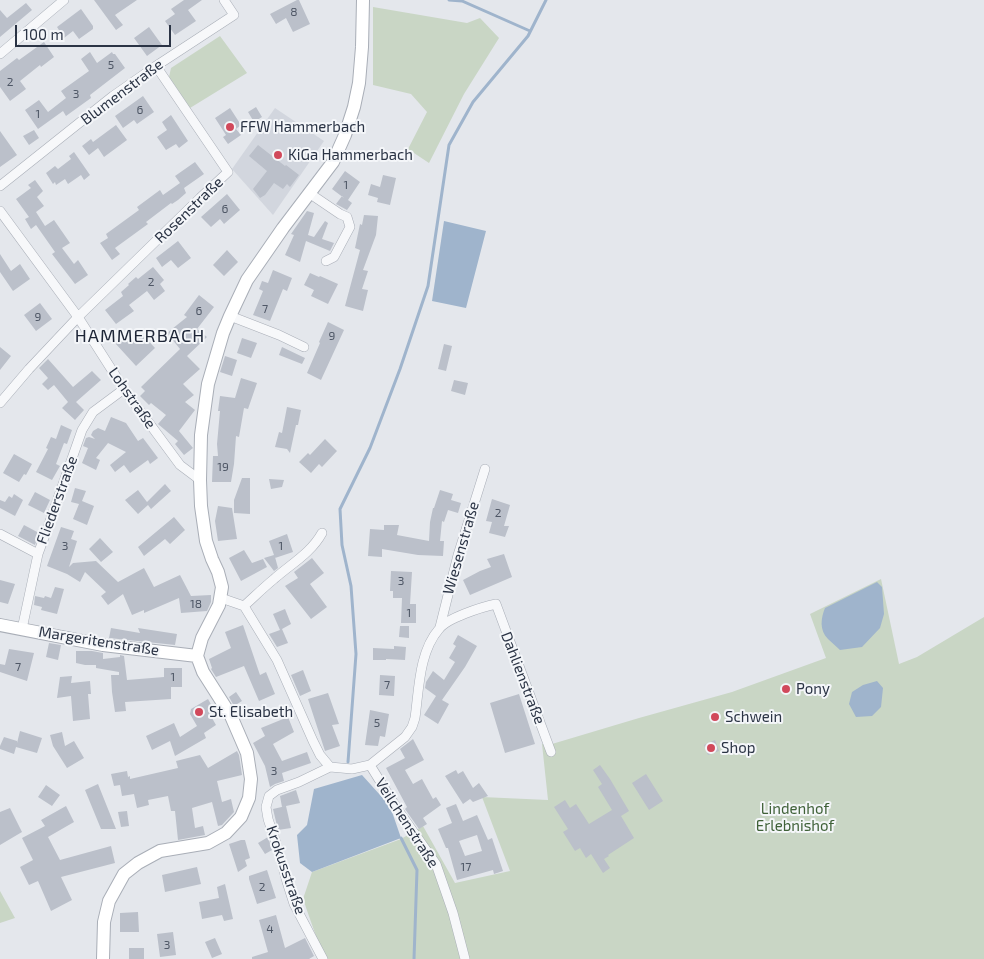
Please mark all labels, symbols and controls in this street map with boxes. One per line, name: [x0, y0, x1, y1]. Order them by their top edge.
house number: 8: [290, 5, 298, 19]
scale bar: [18, 15, 174, 47]
text: 100 m: [23, 25, 64, 43]
street label: Blumenstraße: [77, 55, 167, 129]
house number: 5: [108, 58, 114, 72]
house number: 2: [7, 75, 13, 89]
house number: 3: [73, 87, 79, 101]
house number: 6: [137, 103, 143, 117]
house number: 1: [36, 107, 40, 121]
place label: FFW Hammerbach: [240, 118, 365, 136]
marker: FFW Hammerbach: [224, 121, 236, 133]
place label: KiGa Hammerbach: [288, 146, 413, 164]
marker: KiGa Hammerbach: [272, 149, 284, 161]
street label: Rosenstraße: [151, 173, 227, 247]
house number: 1: [344, 178, 348, 192]
house number: 6: [222, 202, 228, 216]
house number: 2: [148, 275, 154, 289]
house number: 7: [262, 302, 268, 316]
house number: 6: [196, 304, 202, 318]
house number: 9: [35, 310, 41, 324]
district label: HAMMERBACH: [73, 325, 207, 347]
house number: 9: [329, 329, 335, 343]
street label: Lohstraße: [104, 364, 160, 432]
street label: Fliederstraße: [33, 453, 81, 547]
house number: 19: [217, 460, 229, 474]
street label: Wiesenstraße: [439, 499, 483, 597]
house number: 2: [495, 506, 501, 520]
house number: 3: [62, 539, 68, 553]
house number: 1: [279, 539, 283, 553]
house number: 3: [398, 574, 404, 588]
house number: 18: [190, 597, 202, 611]
house number: 1: [407, 606, 411, 620]
street label: Margeritenstraße: [37, 623, 161, 659]
street label: Dahlienstraße: [497, 629, 549, 727]
house number: 7: [15, 660, 21, 674]
house number: 1: [171, 670, 175, 684]
house number: 7: [384, 678, 390, 692]
place label: Pony: [796, 680, 830, 698]
marker: Pony: [780, 683, 792, 695]
place label: St. Elisabeth: [209, 703, 293, 721]
marker: St. Elisabeth: [193, 706, 205, 718]
place label: Schwein: [725, 708, 782, 726]
marker: Schwein: [709, 711, 721, 723]
house number: 5: [374, 716, 380, 730]
place label: Shop: [721, 739, 755, 757]
marker: Shop: [705, 742, 717, 754]
house number: 3: [271, 764, 277, 778]
street label: Veilchenstraße: [371, 775, 443, 871]
park label: Lindenhof Erlebnishof: [756, 800, 834, 835]
street label: Krokusstraße: [262, 823, 310, 917]
house number: 17: [461, 860, 471, 874]
house number: 2: [259, 880, 265, 894]
house number: 4: [266, 922, 274, 936]
house number: 3: [164, 938, 170, 952]

